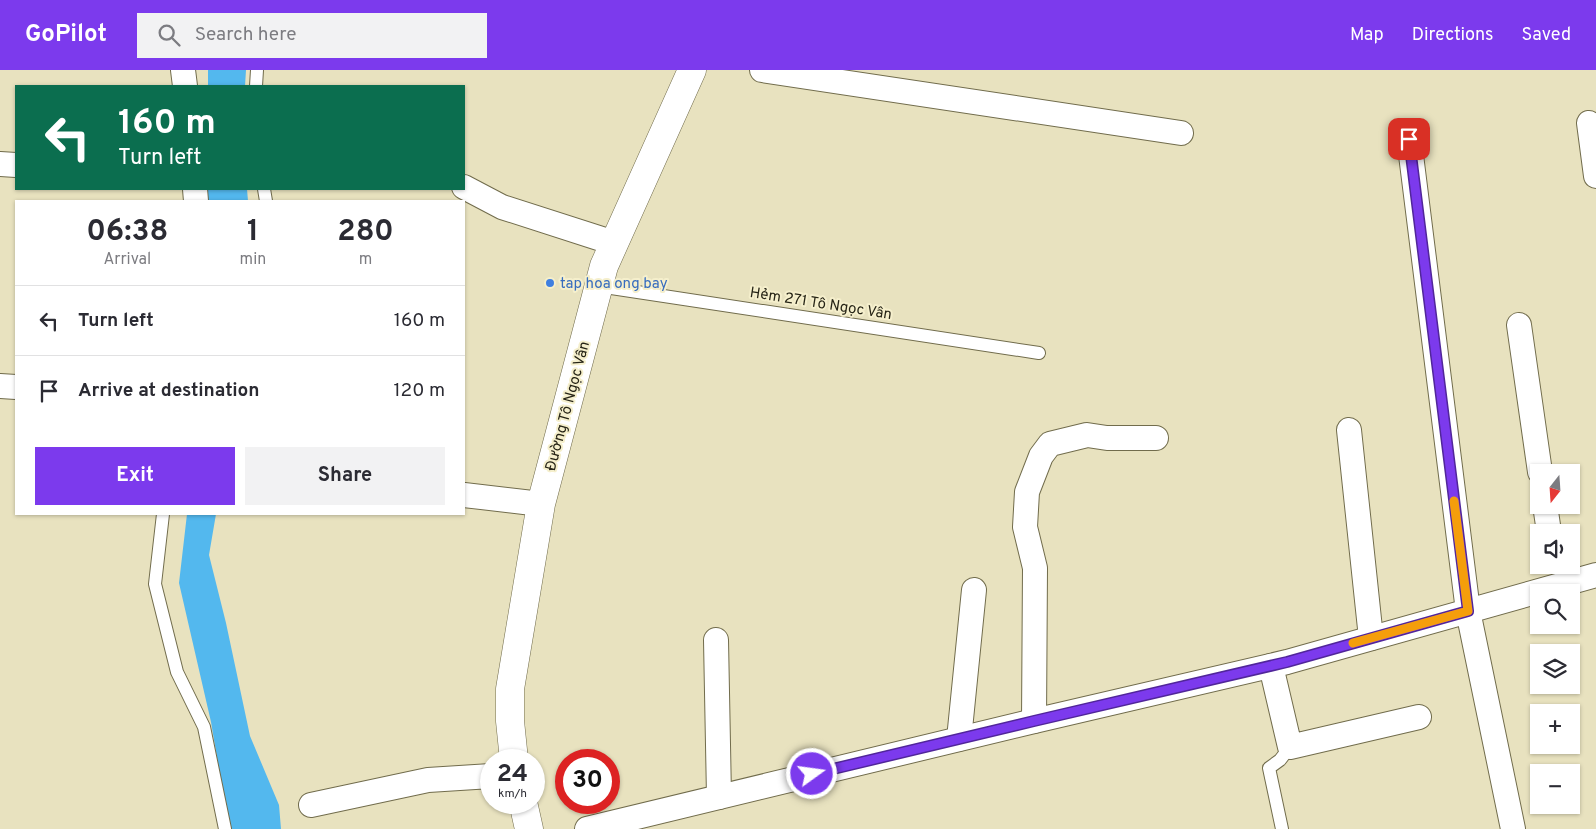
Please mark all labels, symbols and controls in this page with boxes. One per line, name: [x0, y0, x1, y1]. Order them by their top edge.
search box: [137, 13, 487, 58]
text: GoPilot: [25, 20, 107, 50]
icon: search: [155, 21, 183, 49]
text: Search here: [195, 23, 296, 47]
text: Map: [1350, 24, 1384, 47]
text: Directions: [1412, 24, 1494, 47]
text: Saved: [1522, 24, 1571, 47]
text: 160 m: [118, 102, 216, 146]
icon: left: [35, 105, 100, 170]
pin: [1388, 118, 1430, 160]
icon: arrive: [1395, 125, 1423, 153]
text: Turn left: [118, 145, 201, 172]
text: 06:38: [86, 214, 168, 251]
text: 1: [247, 214, 259, 251]
text: 280: [337, 214, 394, 251]
text: Arrival: [103, 250, 151, 270]
text: min: [240, 250, 266, 270]
text: m: [359, 250, 372, 270]
place label: tap hoa ong bay: [560, 275, 668, 294]
marker: tap hoa ong bay: [544, 277, 556, 289]
street label: Hẻm 271 Tô Ngọc Vân: [748, 284, 893, 325]
icon: left: [35, 307, 63, 335]
text: Turn left: [78, 309, 154, 333]
text: 160 m: [394, 309, 445, 333]
street label: Đường Tô Ngọc Vân: [542, 339, 595, 473]
icon: arrive: [35, 377, 63, 405]
text: Arrive at destination: [78, 379, 259, 403]
text: 120 m: [394, 379, 445, 403]
button: Exit: [35, 447, 235, 505]
button: Share: [245, 447, 445, 505]
north arrow: [1530, 464, 1580, 514]
map controls: [1530, 464, 1580, 814]
button: sound: [1530, 524, 1580, 574]
button: search: [1530, 584, 1580, 634]
button: layers: [1530, 644, 1580, 694]
button: +: [1530, 704, 1580, 754]
position arrow: [785, 747, 837, 799]
speed limit sign: 30: [555, 749, 620, 814]
text: 24: [497, 759, 528, 791]
button: −: [1530, 764, 1580, 814]
text: km/h: [498, 786, 527, 802]

